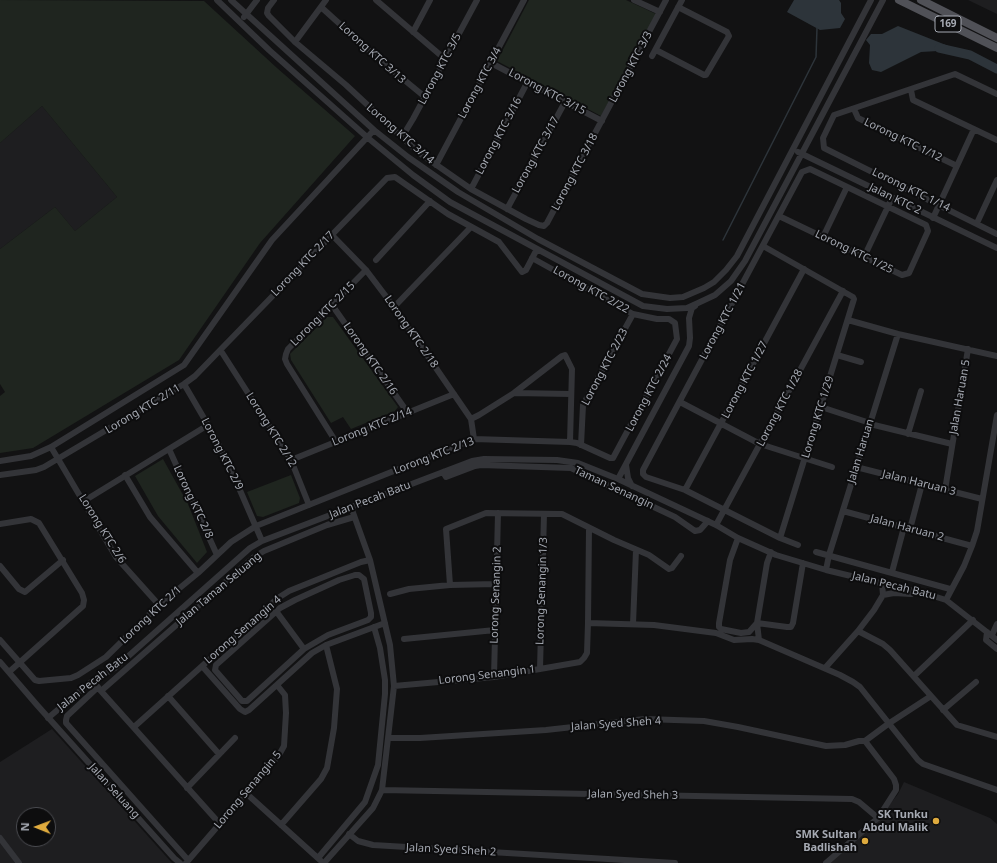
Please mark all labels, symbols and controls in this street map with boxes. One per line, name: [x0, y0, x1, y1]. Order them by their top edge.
road number: 169: [935, 16, 961, 32]
street label: Lorong KTC 3/13: [336, 20, 408, 86]
street label: Lorong KTC 3/3: [607, 29, 655, 105]
street label: Lorong KTC 3/5: [416, 31, 464, 107]
street label: Lorong KTC 3/4: [456, 45, 504, 121]
street label: Lorong KTC 3/15: [506, 66, 588, 118]
street label: Lorong KTC 3/16: [473, 95, 525, 177]
street label: Lorong KTC 3/14: [363, 101, 437, 167]
street label: Lorong KTC 3/17: [510, 114, 562, 196]
street label: Lorong KTC 1/12: [862, 115, 944, 165]
street label: Lorong KTC 3/18: [549, 131, 601, 213]
street label: Lorong KTC 1/14: [870, 165, 952, 215]
street label: Jalan KTC 2: [867, 181, 923, 217]
street label: Lorong KTC 1/25: [813, 227, 895, 277]
street label: Lorong KTC 2/17: [269, 229, 337, 299]
street label: Lorong KTC 2/22: [550, 264, 632, 316]
street label: Lorong KTC 2/15: [288, 279, 358, 349]
street label: Lorong KTC 1/21: [697, 280, 749, 362]
street label: Lorong KTC 2/18: [381, 293, 441, 371]
street label: Lorong KTC 2/16: [340, 320, 400, 398]
street label: Lorong KTC 2/23: [579, 326, 631, 408]
street label: Lorong KTC 1/27: [719, 339, 771, 421]
street label: Lorong KTC 2/24: [623, 352, 675, 434]
street label: Jalan Haruan 5: [947, 359, 973, 435]
street label: Lorong KTC 1/28: [754, 367, 806, 449]
street label: Lorong KTC 1/29: [799, 374, 837, 460]
street label: Lorong KTC 2/11: [103, 381, 183, 437]
street label: Lorong KTC 2/12: [243, 390, 299, 470]
street label: Lorong KTC 2/14: [330, 405, 414, 449]
street label: Lorong KTC 2/9: [198, 416, 246, 492]
street label: Jalan Haruan: [845, 417, 877, 485]
street label: Lorong KTC 2/13: [392, 435, 476, 477]
street label: Lorong KTC 2/8: [170, 463, 216, 541]
street label: Taman Senangin: [572, 464, 656, 512]
street label: Jalan Haruan 3: [881, 467, 957, 499]
street label: Jalan Pecah Batu: [328, 478, 412, 522]
street label: Lorong KTC 2/6: [75, 492, 129, 566]
street label: Jalan Haruan 2: [869, 512, 945, 544]
street label: Lorong Senangin 1/3: [534, 537, 550, 645]
street label: Lorong Senangin 2: [488, 546, 504, 644]
street label: Jalan Taman Seluang: [174, 550, 264, 628]
street label: Jalan Pecah Batu: [851, 569, 937, 603]
street label: Lorong KTC 2/1: [118, 583, 184, 647]
street label: Lorong Senangin 4: [202, 593, 284, 667]
street label: Jalan Pecah Batu: [55, 650, 131, 714]
street label: Lorong Senangin 1: [438, 663, 536, 687]
street label: Jalan Syed Sheh 4: [570, 714, 662, 734]
street label: Lorong Senangin 5: [212, 748, 284, 832]
street label: Jalan Seluang: [86, 761, 142, 821]
street label: Jalan Syed Sheh 3: [588, 788, 678, 802]
north arrow: [16, 807, 56, 847]
place label: SK Tunku Abdul Malik: [863, 808, 928, 834]
marker: SK Tunku Abdul Malik: [931, 816, 941, 826]
text: N: [17, 822, 32, 831]
place label: SMK Sultan Badlishah: [795, 828, 857, 854]
marker: SMK Sultan Badlishah: [860, 836, 870, 846]
street label: Jalan Syed Sheh 2: [406, 841, 496, 859]

